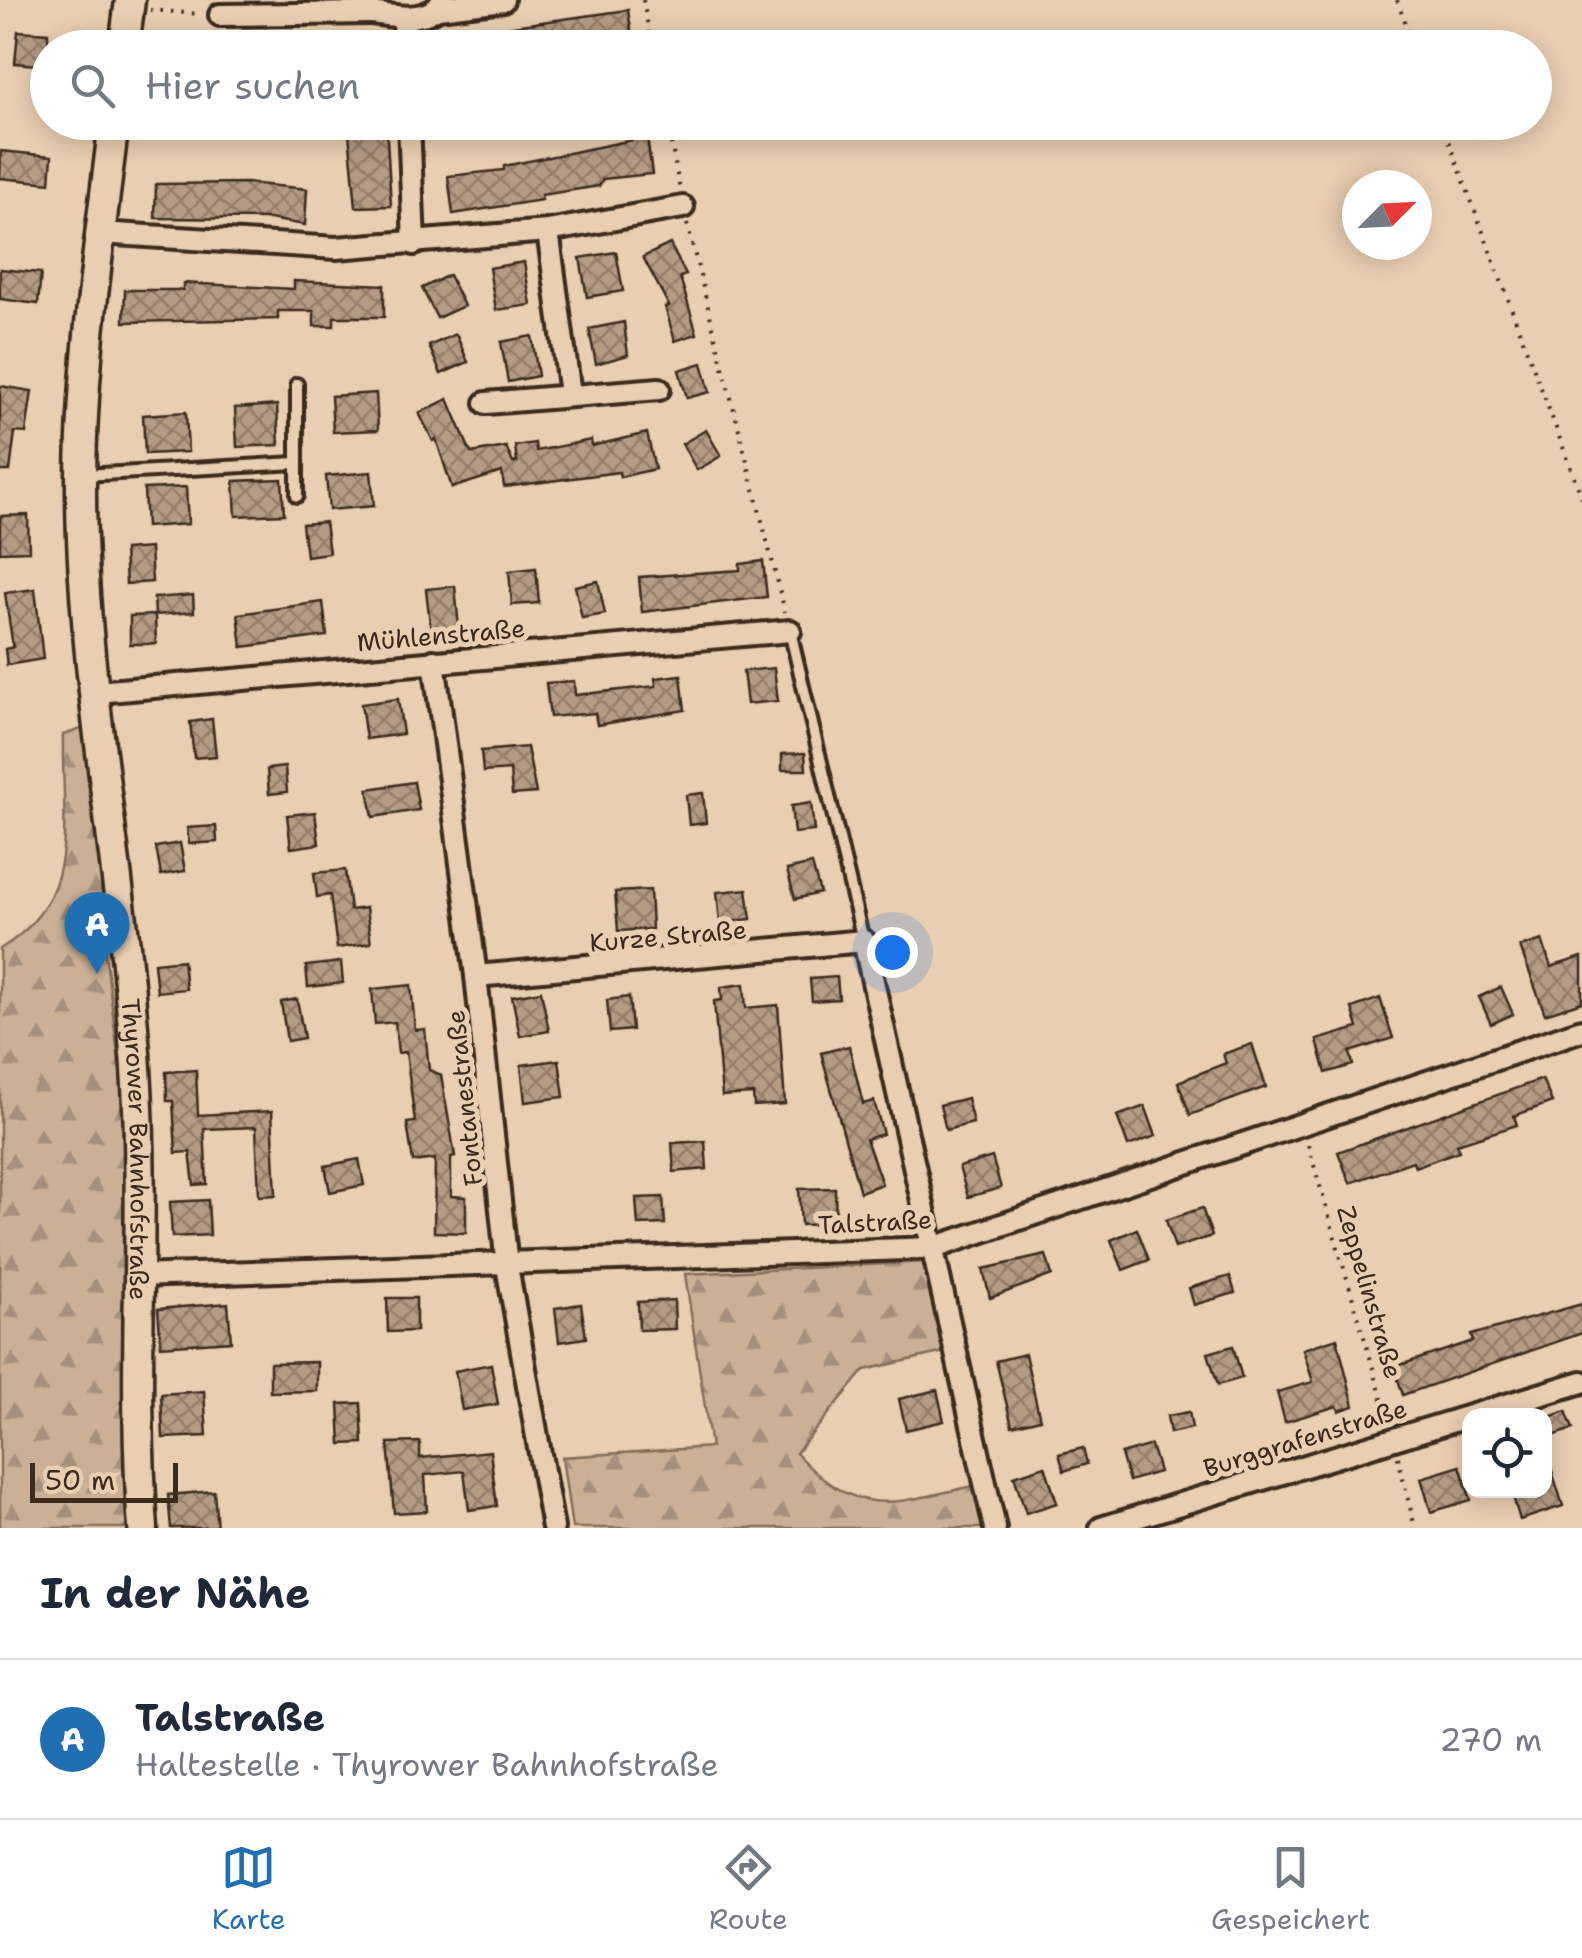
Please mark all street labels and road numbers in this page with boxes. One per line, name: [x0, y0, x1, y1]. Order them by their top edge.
street label: Mühlenstraße: [356, 611, 526, 659]
street label: Kurze Straße: [588, 912, 748, 960]
street label: Thyrower Bahnhofstraße: [114, 997, 157, 1301]
street label: Fontanestraße: [438, 1008, 490, 1188]
street label: Talstraße: [817, 1202, 933, 1242]
street label: Zeppelinstraße: [1329, 1202, 1411, 1382]
street label: Burggrafenstraße: [1199, 1391, 1411, 1485]

